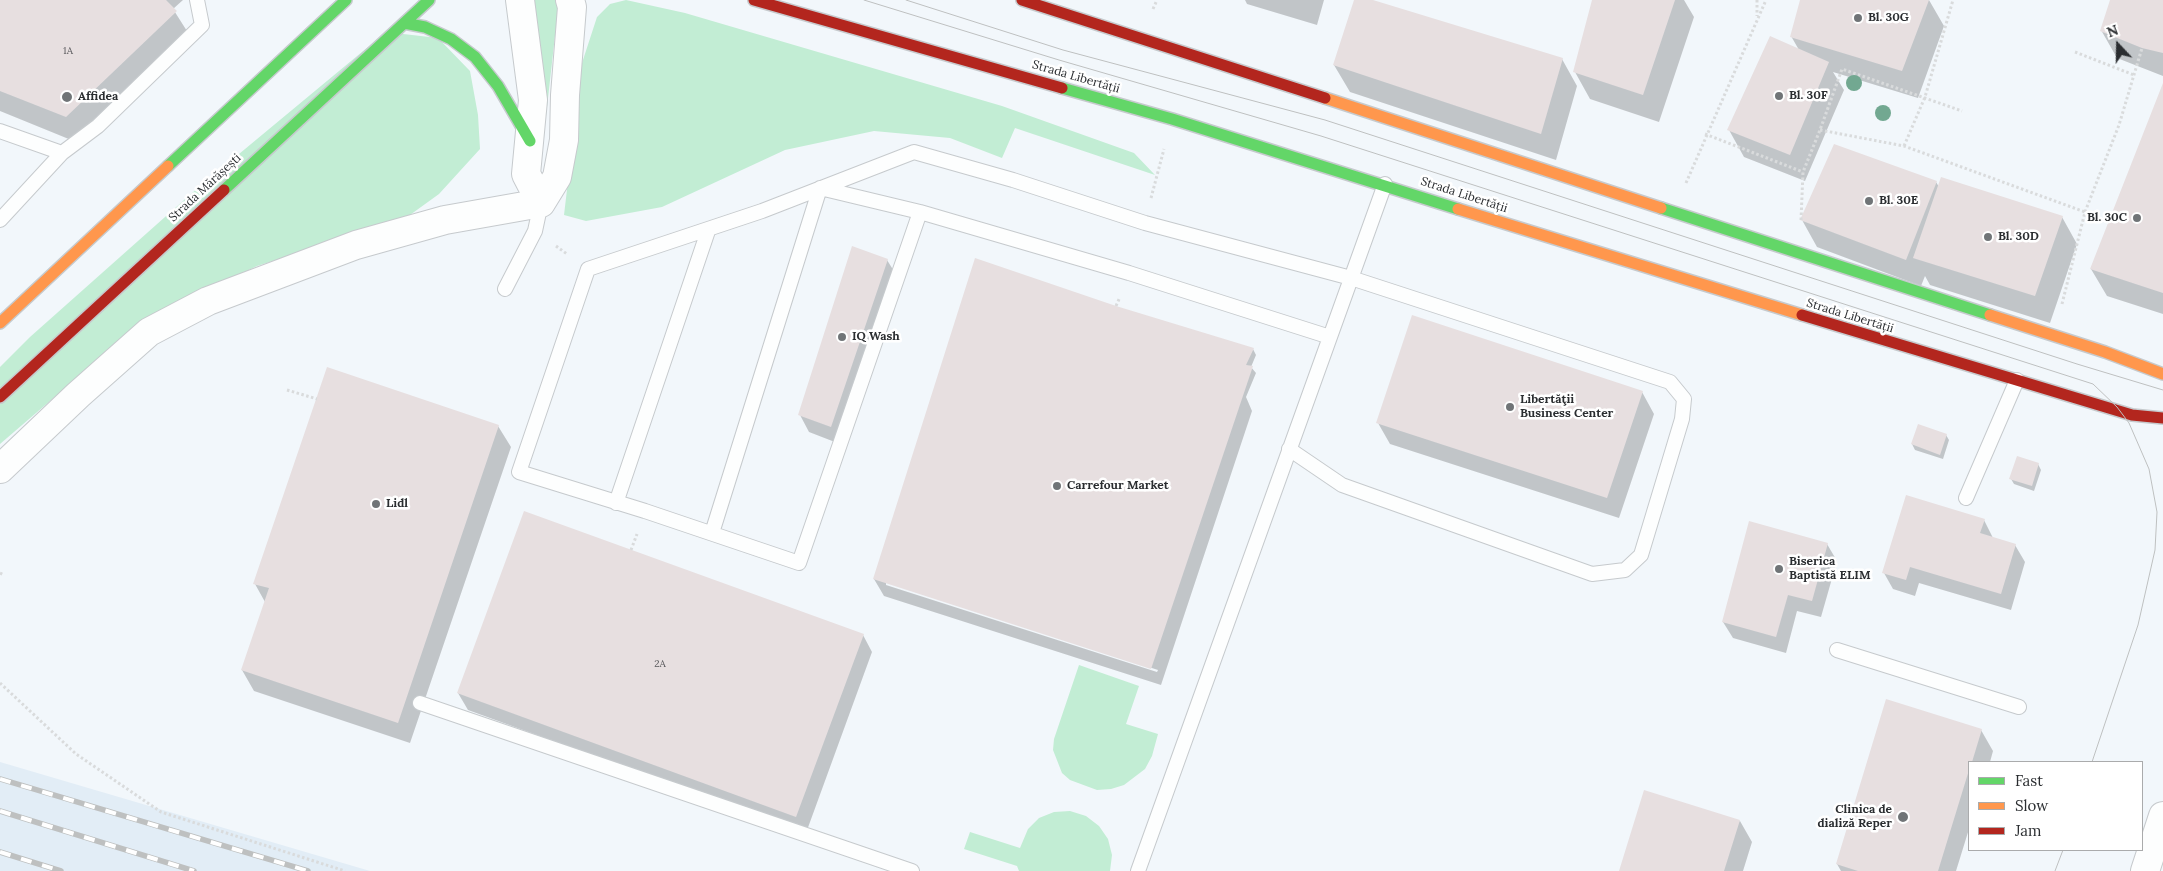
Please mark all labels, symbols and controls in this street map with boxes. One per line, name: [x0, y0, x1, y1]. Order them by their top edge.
place label: Bl. 30G: [1868, 11, 1909, 25]
marker: Bl. 30G: [1852, 12, 1864, 24]
north arrow: [2093, 20, 2143, 70]
text: N: [2104, 21, 2121, 41]
house number: 1A: [63, 45, 73, 57]
street label: Strada Libertății: [1031, 58, 1121, 96]
place label: Bl. 30F: [1789, 89, 1828, 103]
marker: Affidea: [60, 90, 74, 104]
place label: Affidea: [78, 90, 118, 104]
marker: Bl. 30F: [1773, 90, 1785, 102]
street label: Strada Mărășești: [166, 151, 244, 225]
street label: Strada Libertății: [1419, 174, 1509, 216]
place label: Bl. 30E: [1879, 194, 1918, 208]
marker: Bl. 30E: [1863, 195, 1875, 207]
place label: Bl. 30C: [2087, 211, 2127, 225]
marker: Bl. 30C: [2131, 212, 2143, 224]
place label: Bl. 30D: [1998, 230, 2039, 244]
marker: Bl. 30D: [1982, 231, 1994, 243]
street label: Strada Libertății: [1805, 296, 1895, 336]
place label: IQ Wash: [852, 330, 900, 344]
marker: IQ Wash: [836, 331, 848, 343]
place label: Libertăţii Business Center: [1520, 393, 1613, 421]
marker: Libertăţii Business Center: [1504, 401, 1516, 413]
place label: Carrefour Market: [1067, 479, 1169, 493]
marker: Carrefour Market: [1051, 480, 1063, 492]
place label: Lidl: [386, 497, 408, 511]
marker: Lidl: [370, 498, 382, 510]
place label: Biserica Baptistă ELIM: [1789, 555, 1871, 583]
marker: Biserica Baptistă ELIM: [1773, 563, 1785, 575]
house number: 2A: [654, 658, 666, 670]
legend: [1968, 761, 2143, 851]
text: Fast: [2015, 771, 2043, 790]
text: Slow: [2015, 796, 2048, 815]
place label: Clinica de dializă Reper: [1817, 803, 1892, 831]
marker: Clinica de dializă Reper: [1896, 810, 1910, 824]
text: Jam: [2015, 821, 2042, 840]

